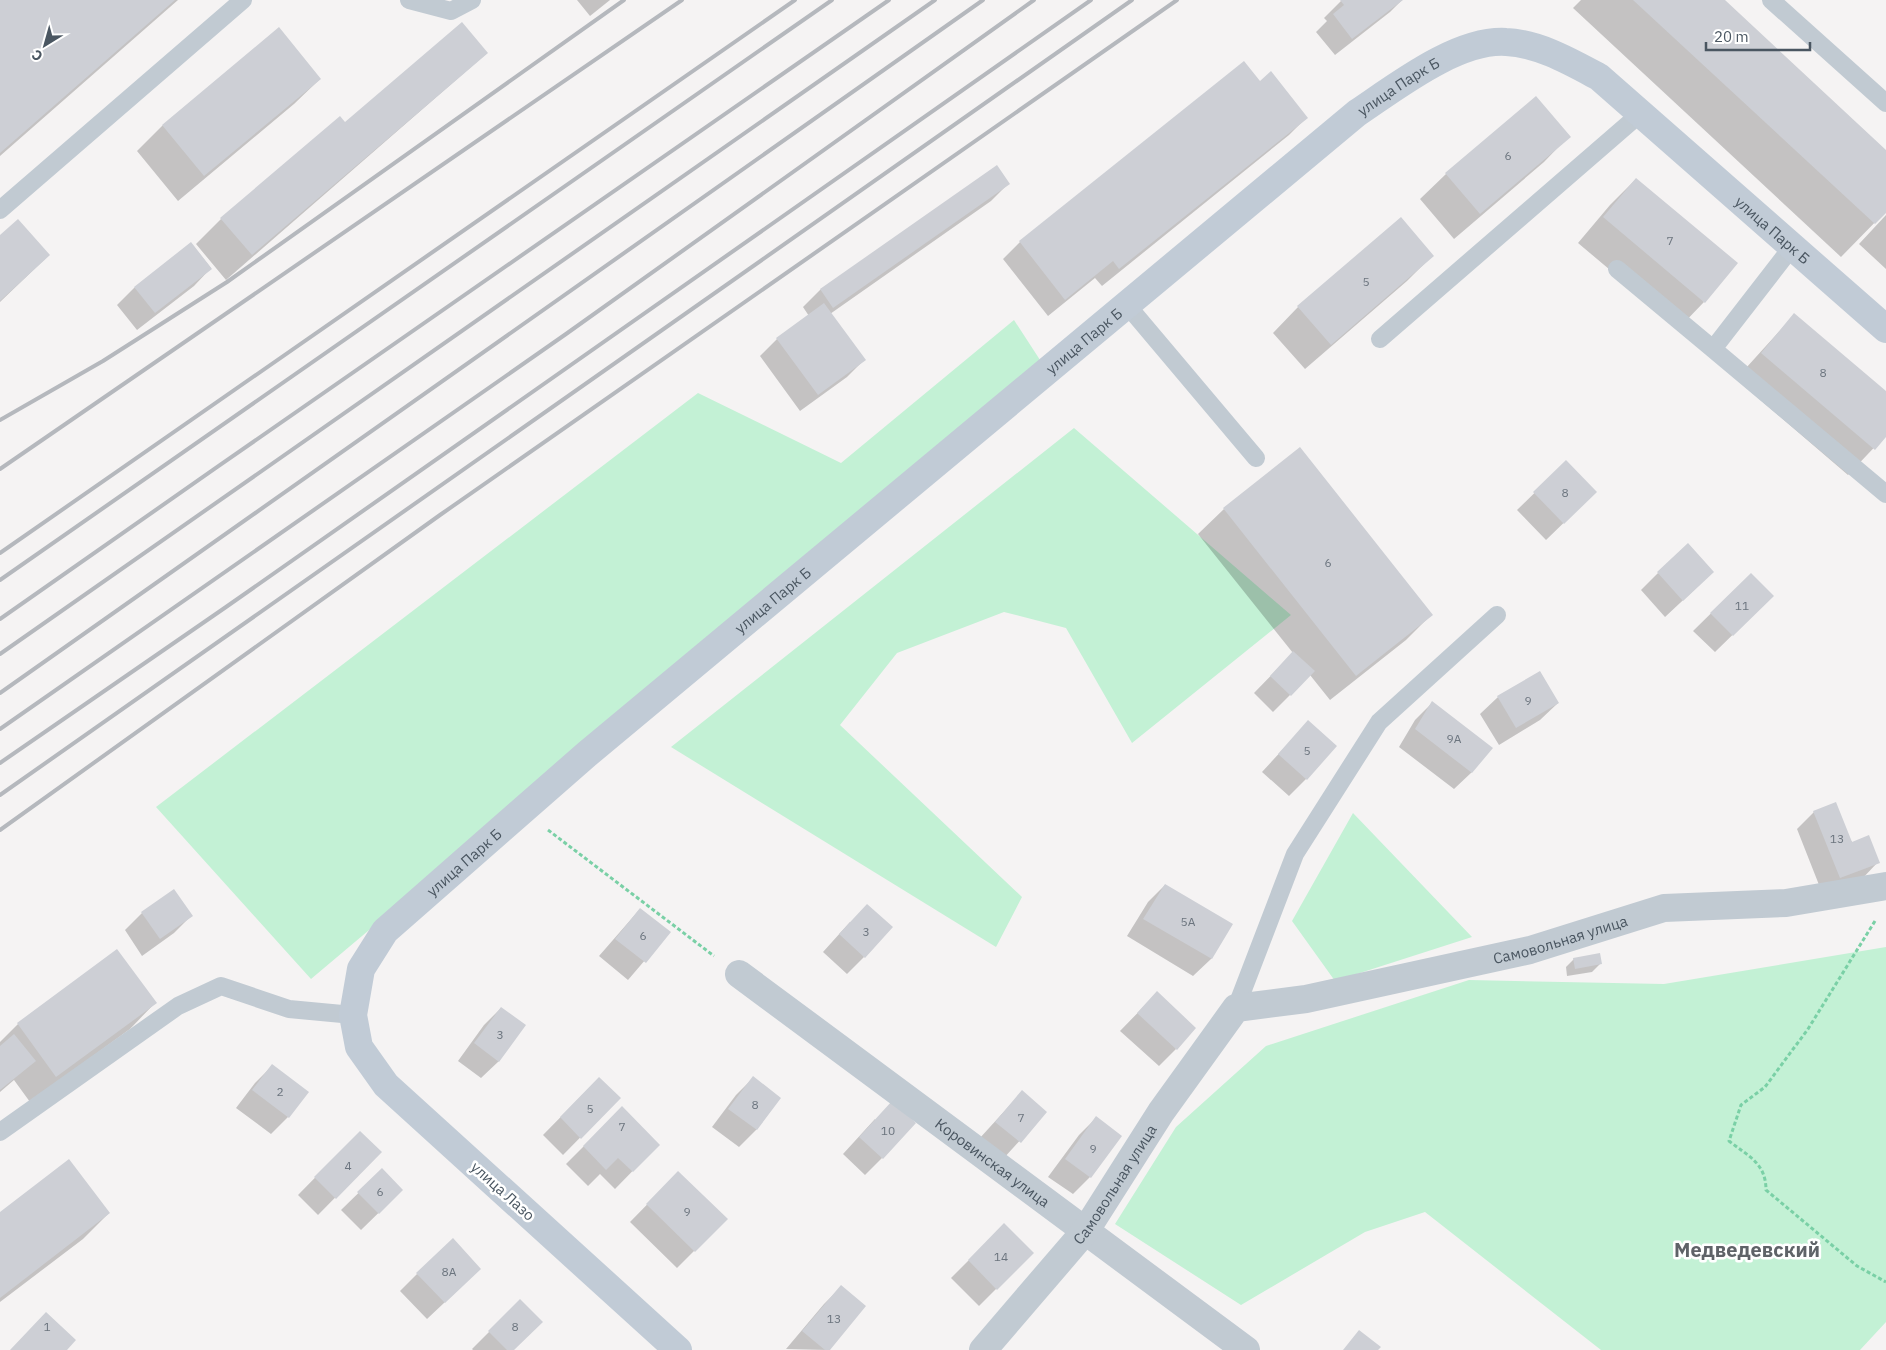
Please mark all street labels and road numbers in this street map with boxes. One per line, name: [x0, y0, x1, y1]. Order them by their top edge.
street label: улица Парк Б: [1354, 53, 1442, 120]
street label: улица Парк Б: [1731, 192, 1814, 268]
street label: улица Парк Б: [1042, 303, 1126, 378]
street label: улица Парк Б: [730, 562, 815, 637]
street label: улица Парк Б: [422, 824, 505, 900]
street label: Самовольная улица: [1491, 911, 1630, 967]
street label: Коровинская улица: [932, 1114, 1054, 1211]
street label: Самовольная улица: [1069, 1121, 1160, 1248]
street label: улица Лазо: [467, 1157, 539, 1225]

